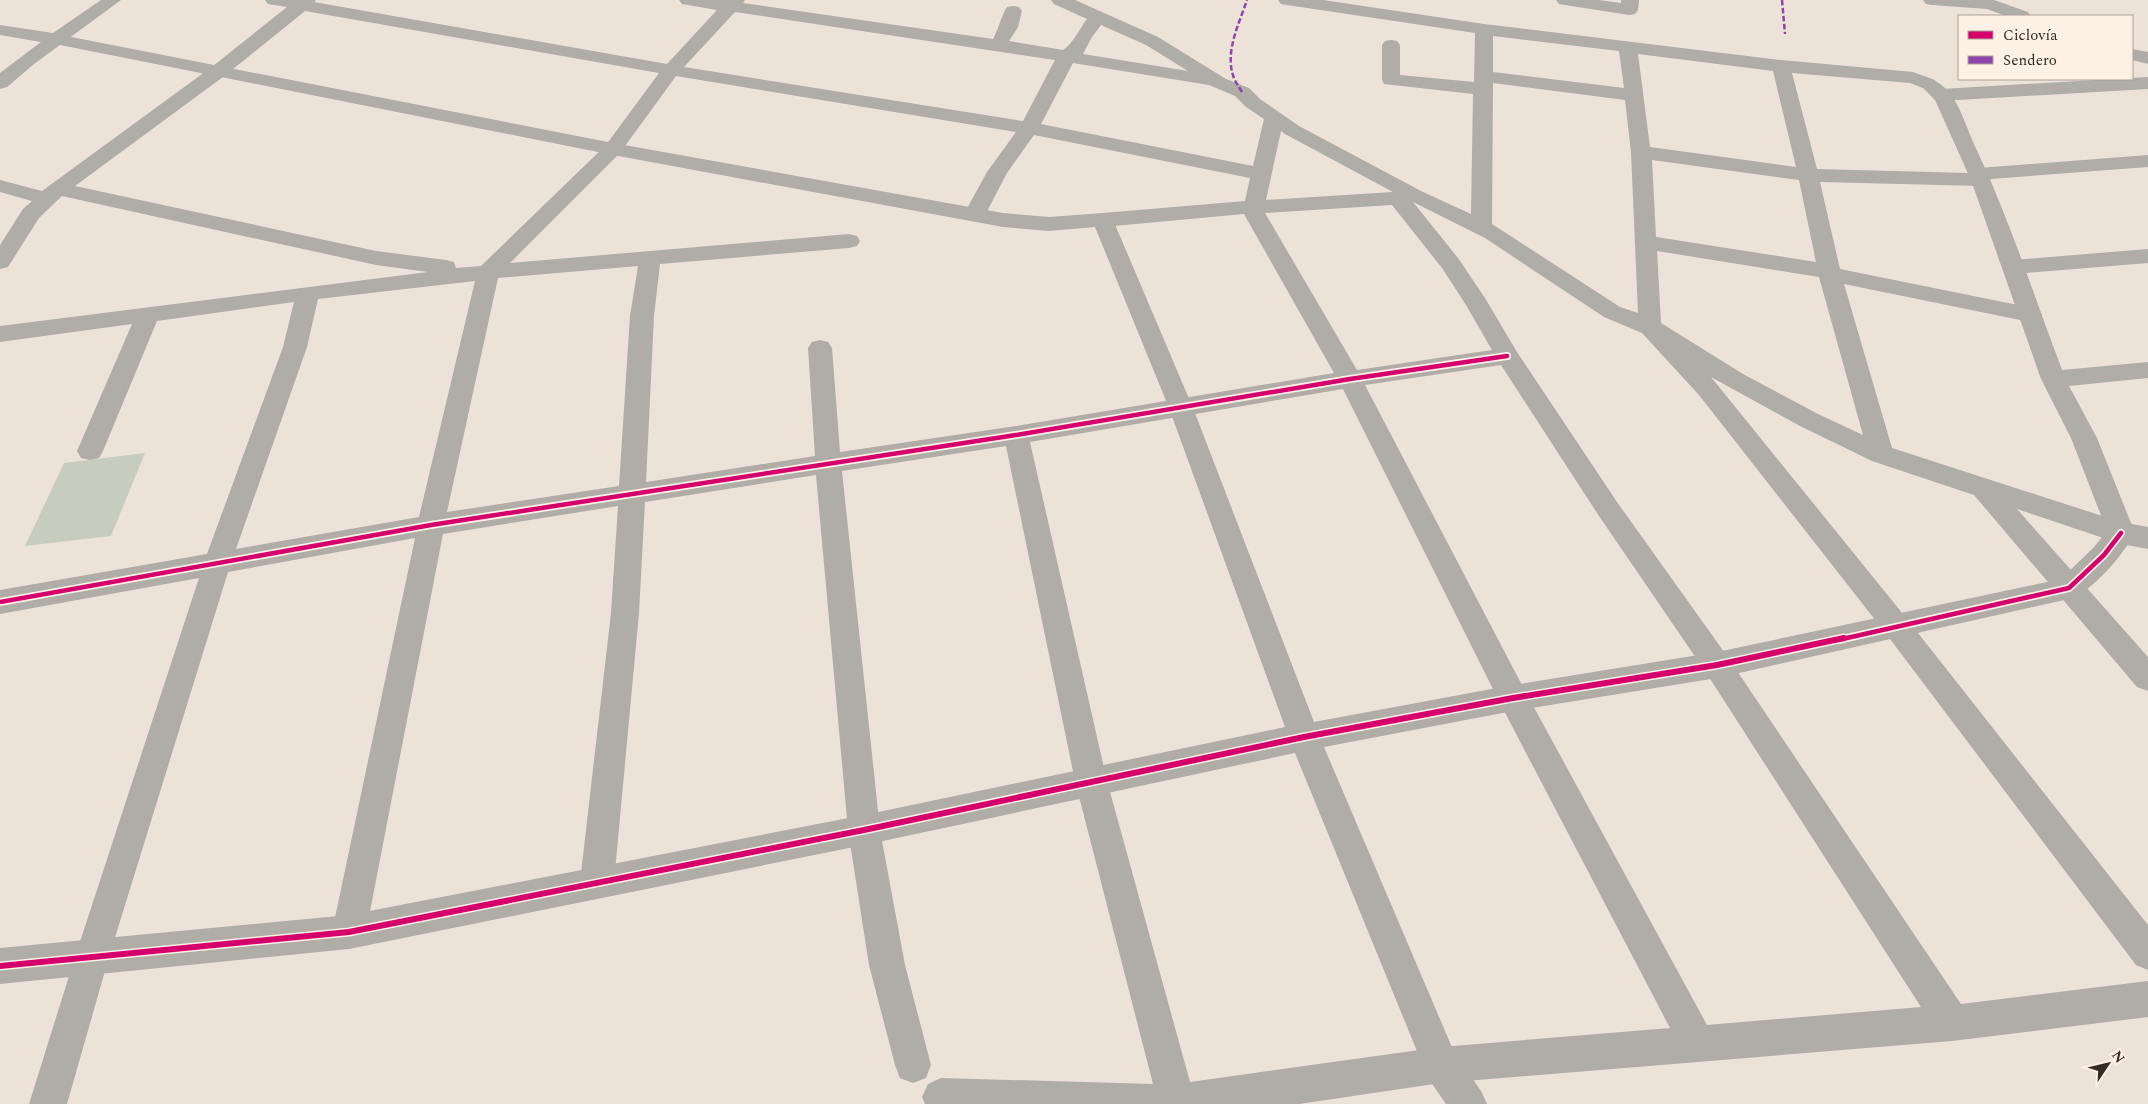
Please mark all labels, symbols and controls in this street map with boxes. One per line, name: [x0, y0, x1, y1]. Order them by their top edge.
legend: [1958, 15, 2133, 80]
text: Ciclovía: [2003, 24, 2058, 47]
text: Sendero: [2003, 49, 2057, 72]
north arrow: [2083, 1039, 2133, 1089]
text: N: [2106, 1046, 2130, 1068]

